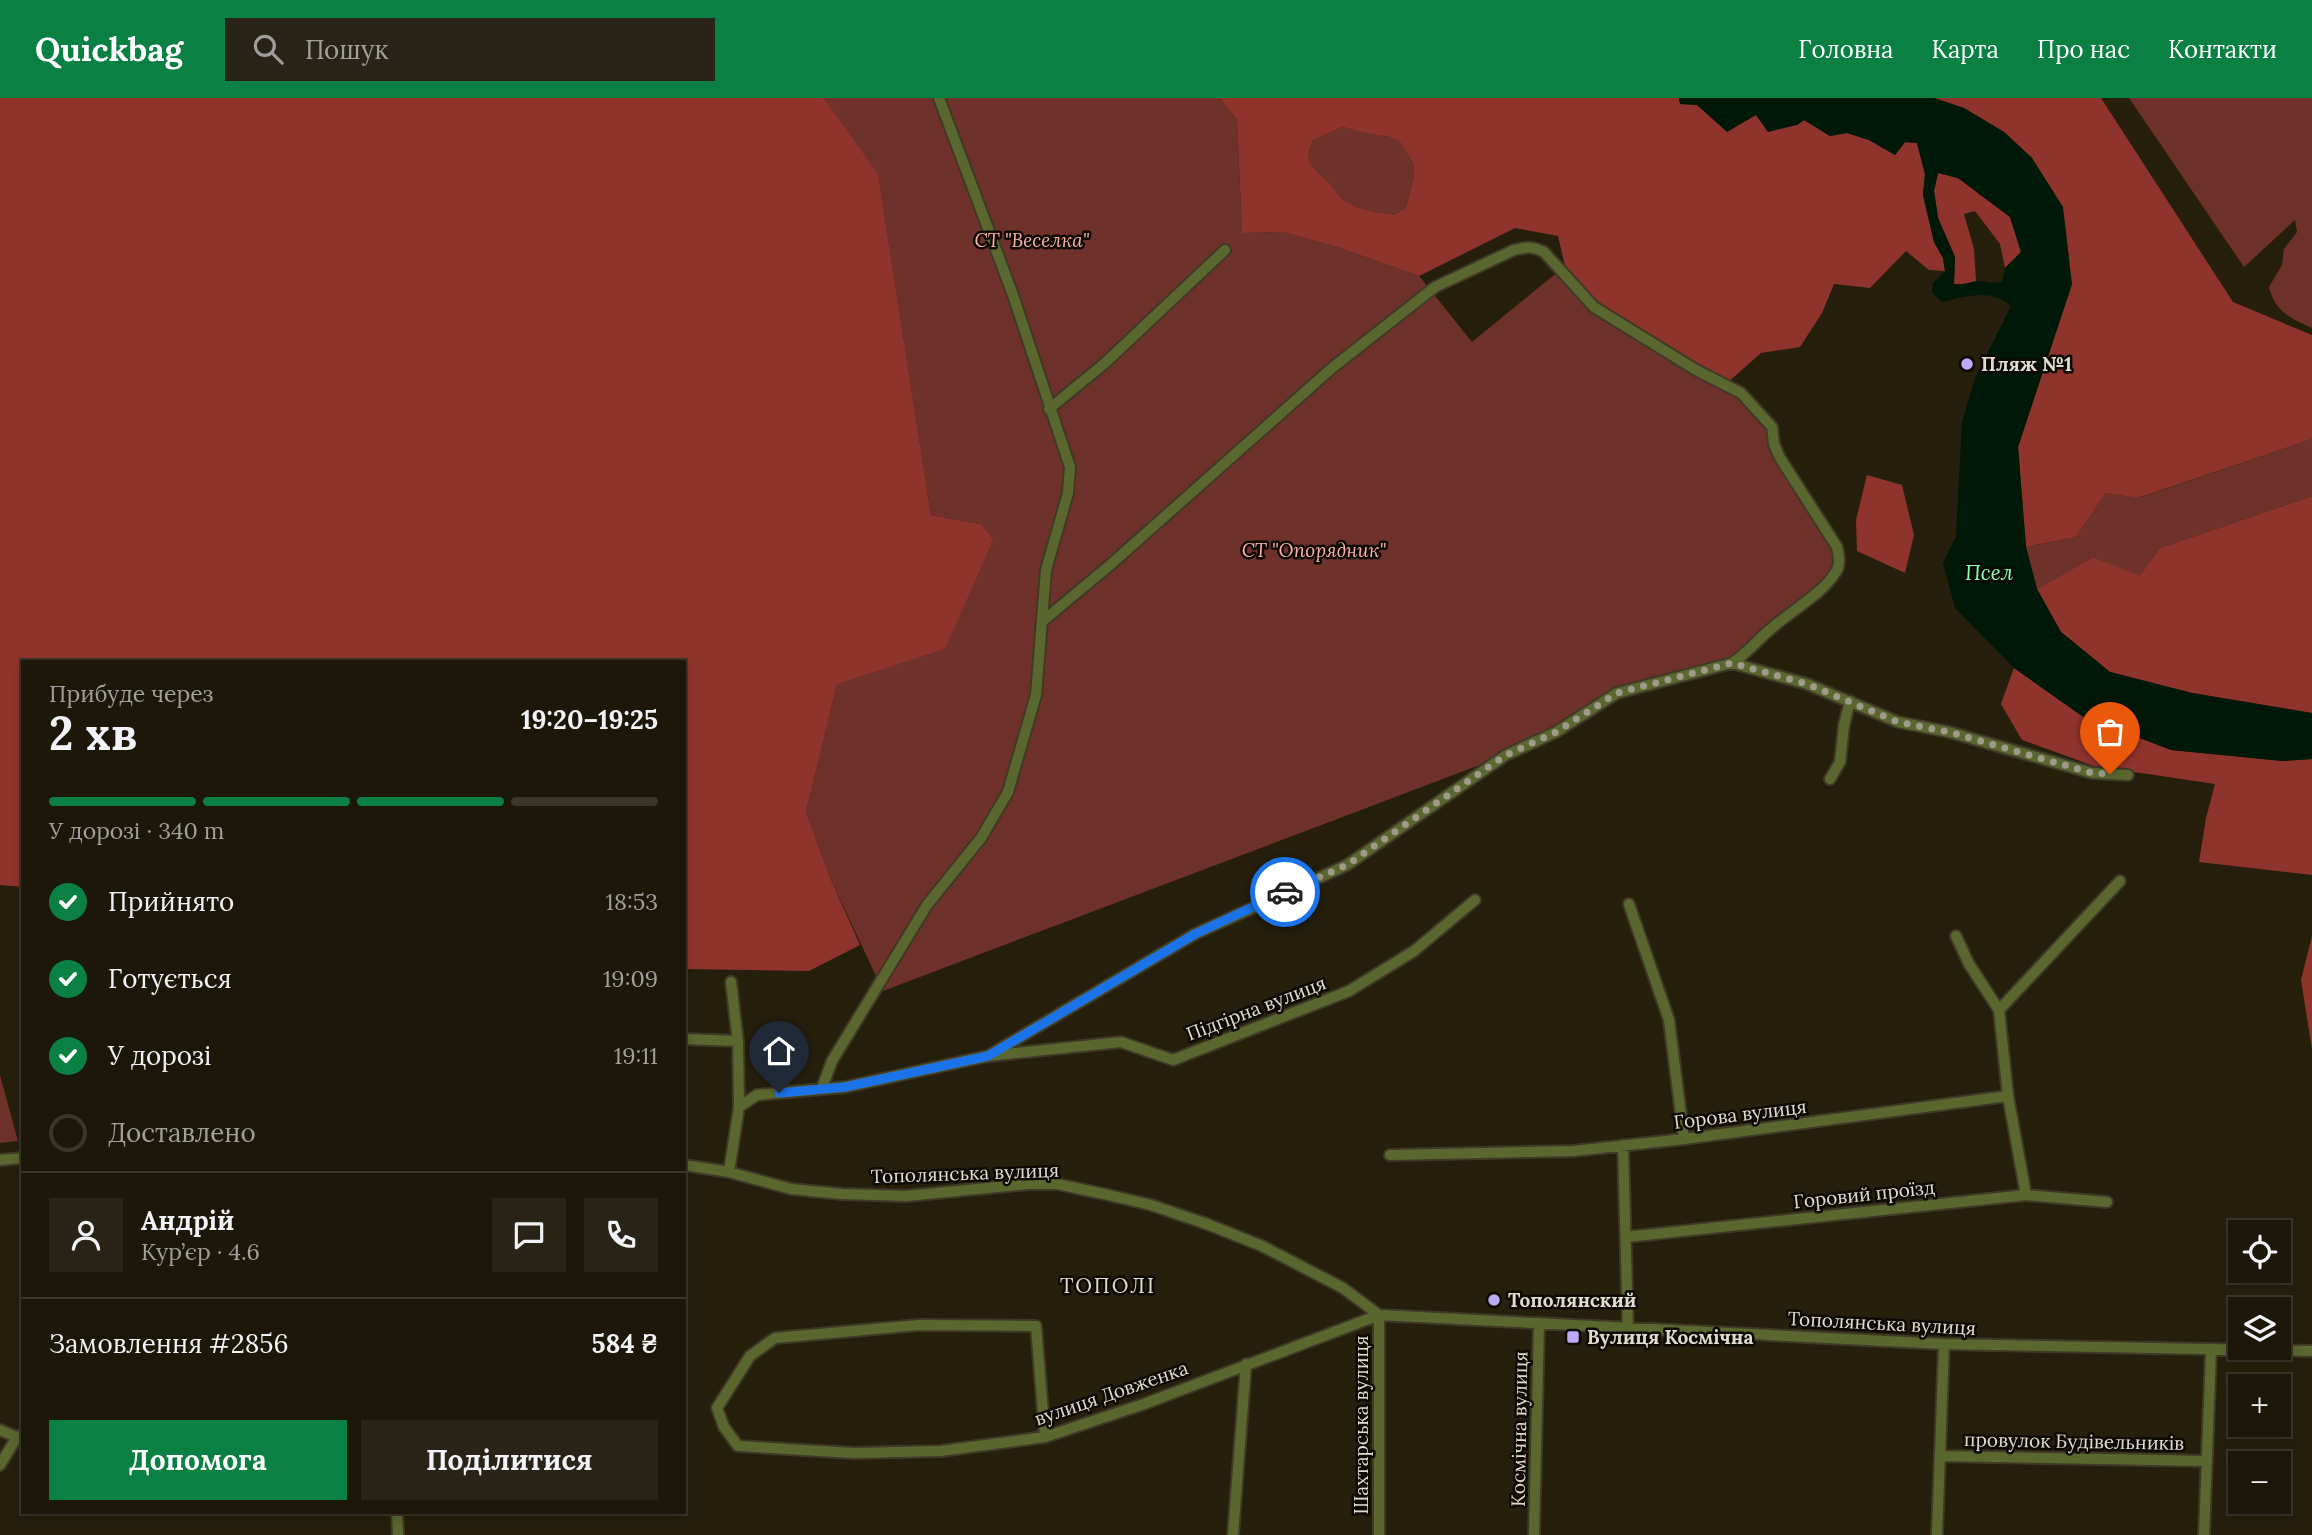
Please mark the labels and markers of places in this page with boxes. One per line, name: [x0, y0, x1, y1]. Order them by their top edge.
place label: Пляж №1: [1981, 352, 2072, 376]
marker: Пляж №1: [1959, 356, 1975, 372]
pin: [2080, 702, 2140, 774]
pin: [749, 1021, 809, 1093]
place label: Тополянский: [1508, 1288, 1636, 1312]
marker: Тополянский: [1486, 1292, 1502, 1308]
place label: Вулиця Космічна: [1587, 1325, 1754, 1349]
marker: Вулиця Космічна: [1565, 1329, 1581, 1345]

